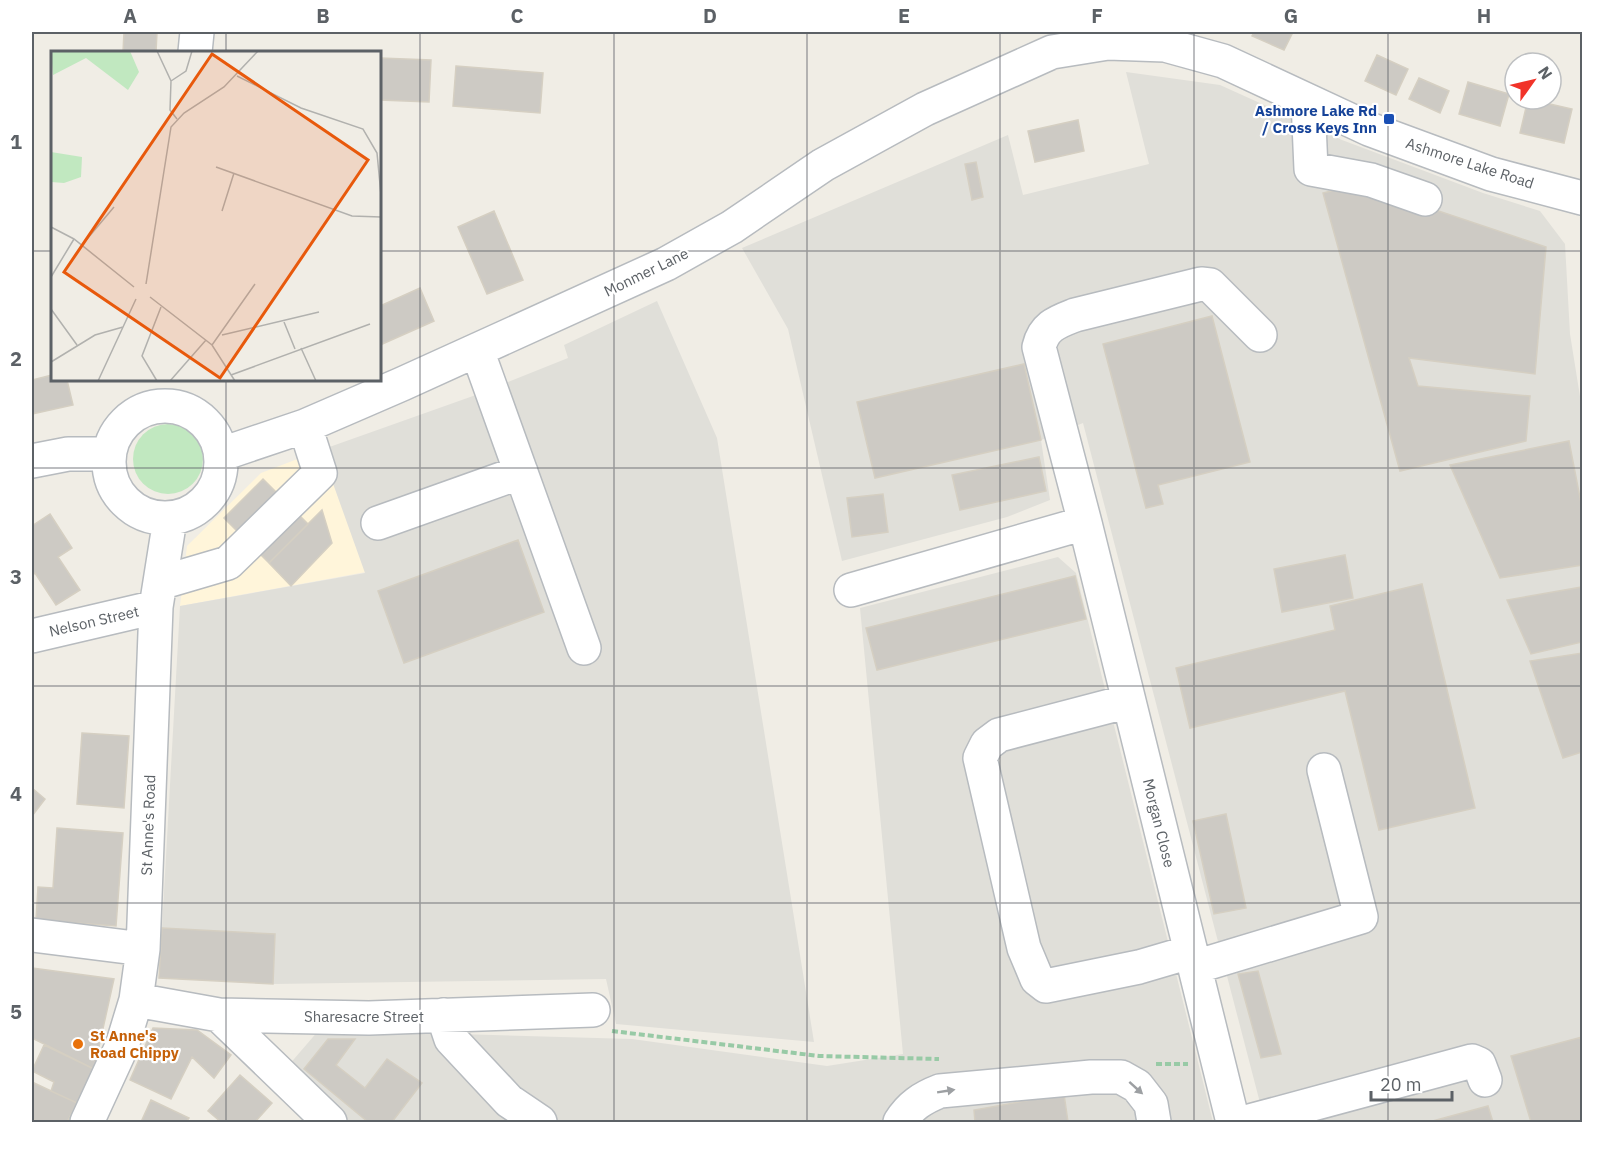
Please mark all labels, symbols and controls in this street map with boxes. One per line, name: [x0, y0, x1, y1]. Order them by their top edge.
text: A: [123, 2, 137, 29]
text: B: [316, 2, 330, 29]
text: C: [510, 2, 524, 29]
text: D: [703, 2, 717, 29]
text: E: [898, 2, 910, 29]
text: F: [1091, 2, 1103, 29]
text: G: [1284, 2, 1298, 29]
text: H: [1477, 2, 1491, 29]
inset map: [51, 51, 381, 381]
north arrow: [1503, 51, 1563, 111]
text: N: [1534, 62, 1557, 83]
place label: Ashmore Lake Rd / Cross Keys Inn: [1255, 101, 1377, 137]
marker: Ashmore Lake Rd / Cross Keys Inn: [1382, 112, 1396, 126]
text: 1: [10, 128, 22, 155]
street label: Ashmore Lake Road: [1404, 133, 1536, 193]
street label: Monmer Lane: [601, 243, 691, 301]
text: 2: [10, 345, 22, 372]
text: 3: [10, 563, 22, 590]
street label: Nelson Street: [47, 601, 141, 641]
street label: St Anne's Road: [137, 774, 159, 876]
street label: Morgan Close: [1139, 777, 1179, 869]
text: 4: [10, 780, 22, 807]
text: 5: [10, 998, 22, 1025]
street label: Sharesacre Street: [304, 1007, 424, 1026]
place label: St Anne's Road Chippy: [90, 1026, 179, 1062]
marker: St Anne's Road Chippy: [71, 1037, 85, 1051]
scale bar: [1371, 1064, 1452, 1102]
text: 20 m: [1380, 1073, 1422, 1096]
one-way arrow: [1129, 1081, 1144, 1095]
one-way arrow: [936, 1086, 955, 1095]

